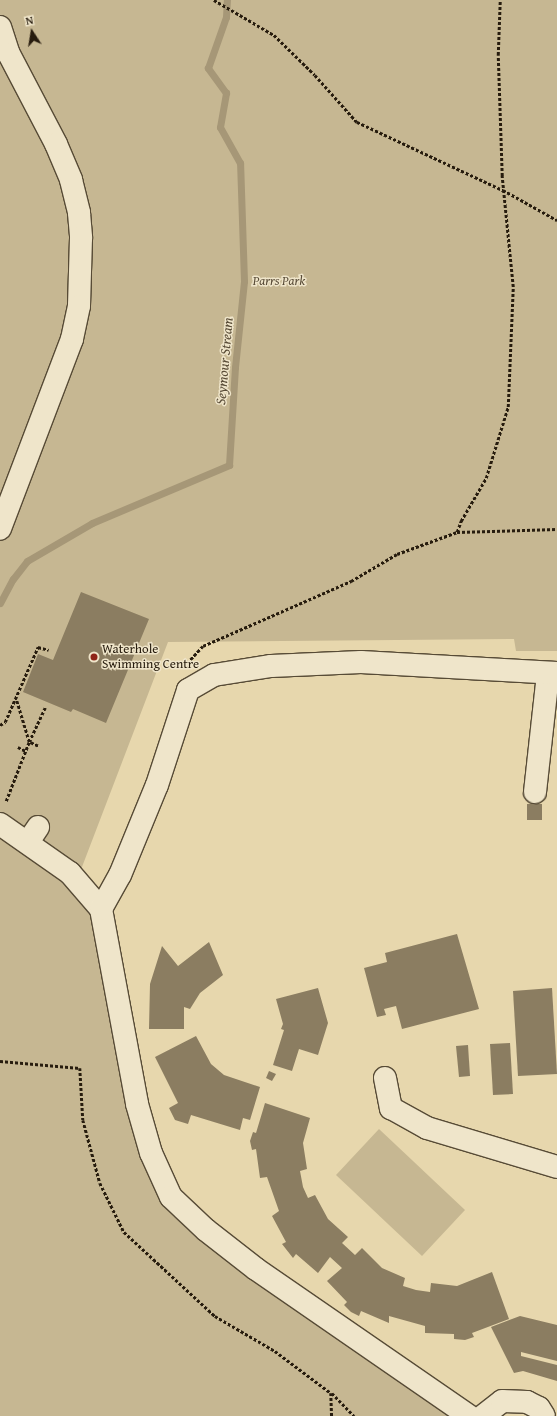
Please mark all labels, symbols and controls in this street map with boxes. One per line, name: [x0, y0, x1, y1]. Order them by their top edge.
north arrow: [12, 12, 52, 52]
text: N: [24, 12, 35, 29]
park label: Parrs Park: [253, 273, 305, 289]
water label: Seymour Stream: [212, 316, 236, 406]
place label: Waterhole Swimming Centre: [102, 642, 199, 673]
marker: Waterhole Swimming Centre: [89, 652, 99, 662]

